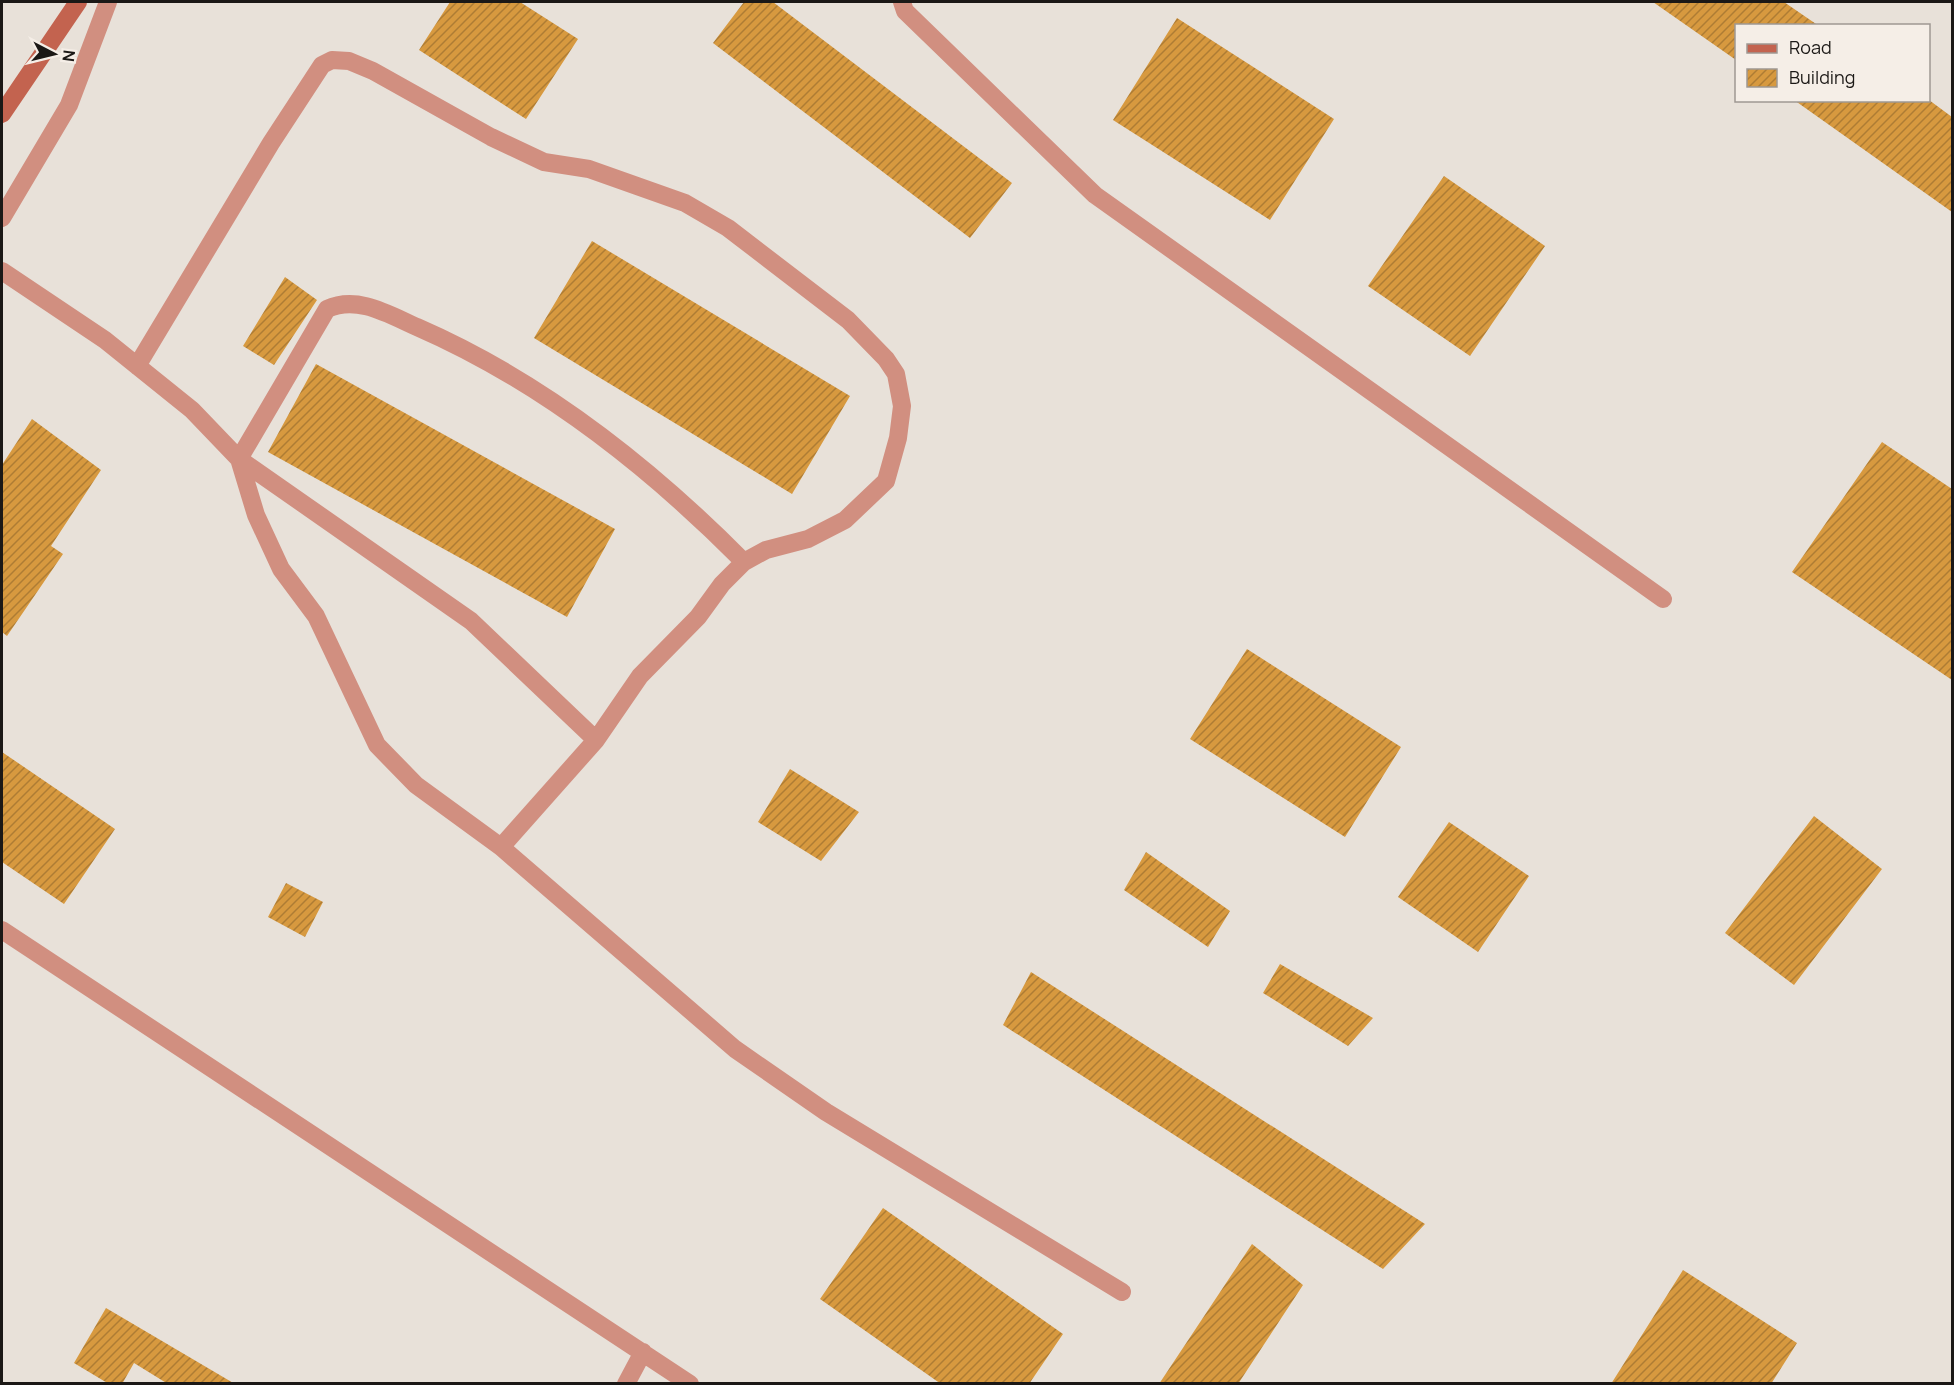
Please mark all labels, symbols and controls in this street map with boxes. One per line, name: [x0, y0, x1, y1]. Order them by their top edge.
north arrow: [24, 24, 84, 84]
legend: [1735, 24, 1930, 102]
text: Road: [1789, 35, 1832, 59]
text: N: [57, 49, 81, 63]
text: Building: [1789, 65, 1855, 89]

